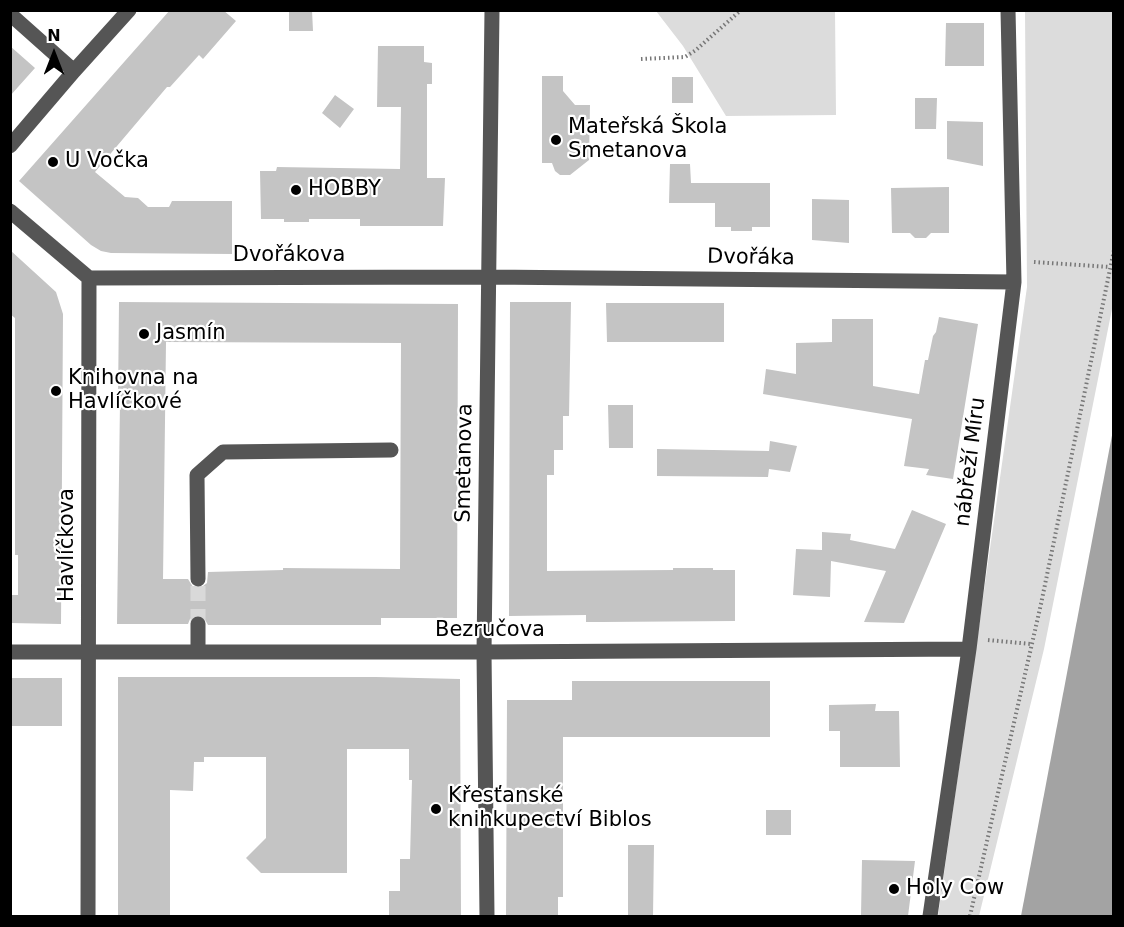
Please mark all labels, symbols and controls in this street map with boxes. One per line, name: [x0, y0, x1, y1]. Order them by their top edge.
north arrow: [24, 24, 84, 84]
text: N: [47, 26, 61, 45]
place label: Mateřská Škola Smetanova: [568, 115, 727, 165]
marker: Mateřská Škola Smetanova: [549, 133, 563, 147]
place label: U Vočka: [65, 149, 149, 175]
marker: U Vočka: [46, 155, 60, 169]
place label: HOBBY: [308, 177, 381, 203]
marker: HOBBY: [289, 183, 303, 197]
street label: Dvořákova: [233, 243, 345, 269]
street label: Dvořáka: [707, 245, 795, 271]
place label: Jasmín: [156, 321, 226, 347]
marker: Jasmín: [137, 327, 151, 341]
place label: Knihovna na Havlíčkové: [68, 366, 199, 416]
marker: Knihovna na Havlíčkové: [49, 384, 63, 398]
street label: nábřeží Míru: [951, 396, 991, 528]
street label: Smetanova: [451, 403, 479, 523]
street label: Havlíčkova: [55, 488, 81, 602]
street label: Bezručova: [435, 618, 545, 644]
place label: Křesťanské knihkupectví Biblos: [448, 784, 652, 834]
marker: Křesťanské knihkupectví Biblos: [429, 802, 443, 816]
place label: Holy Cow: [906, 876, 1004, 902]
marker: Holy Cow: [887, 882, 901, 896]

